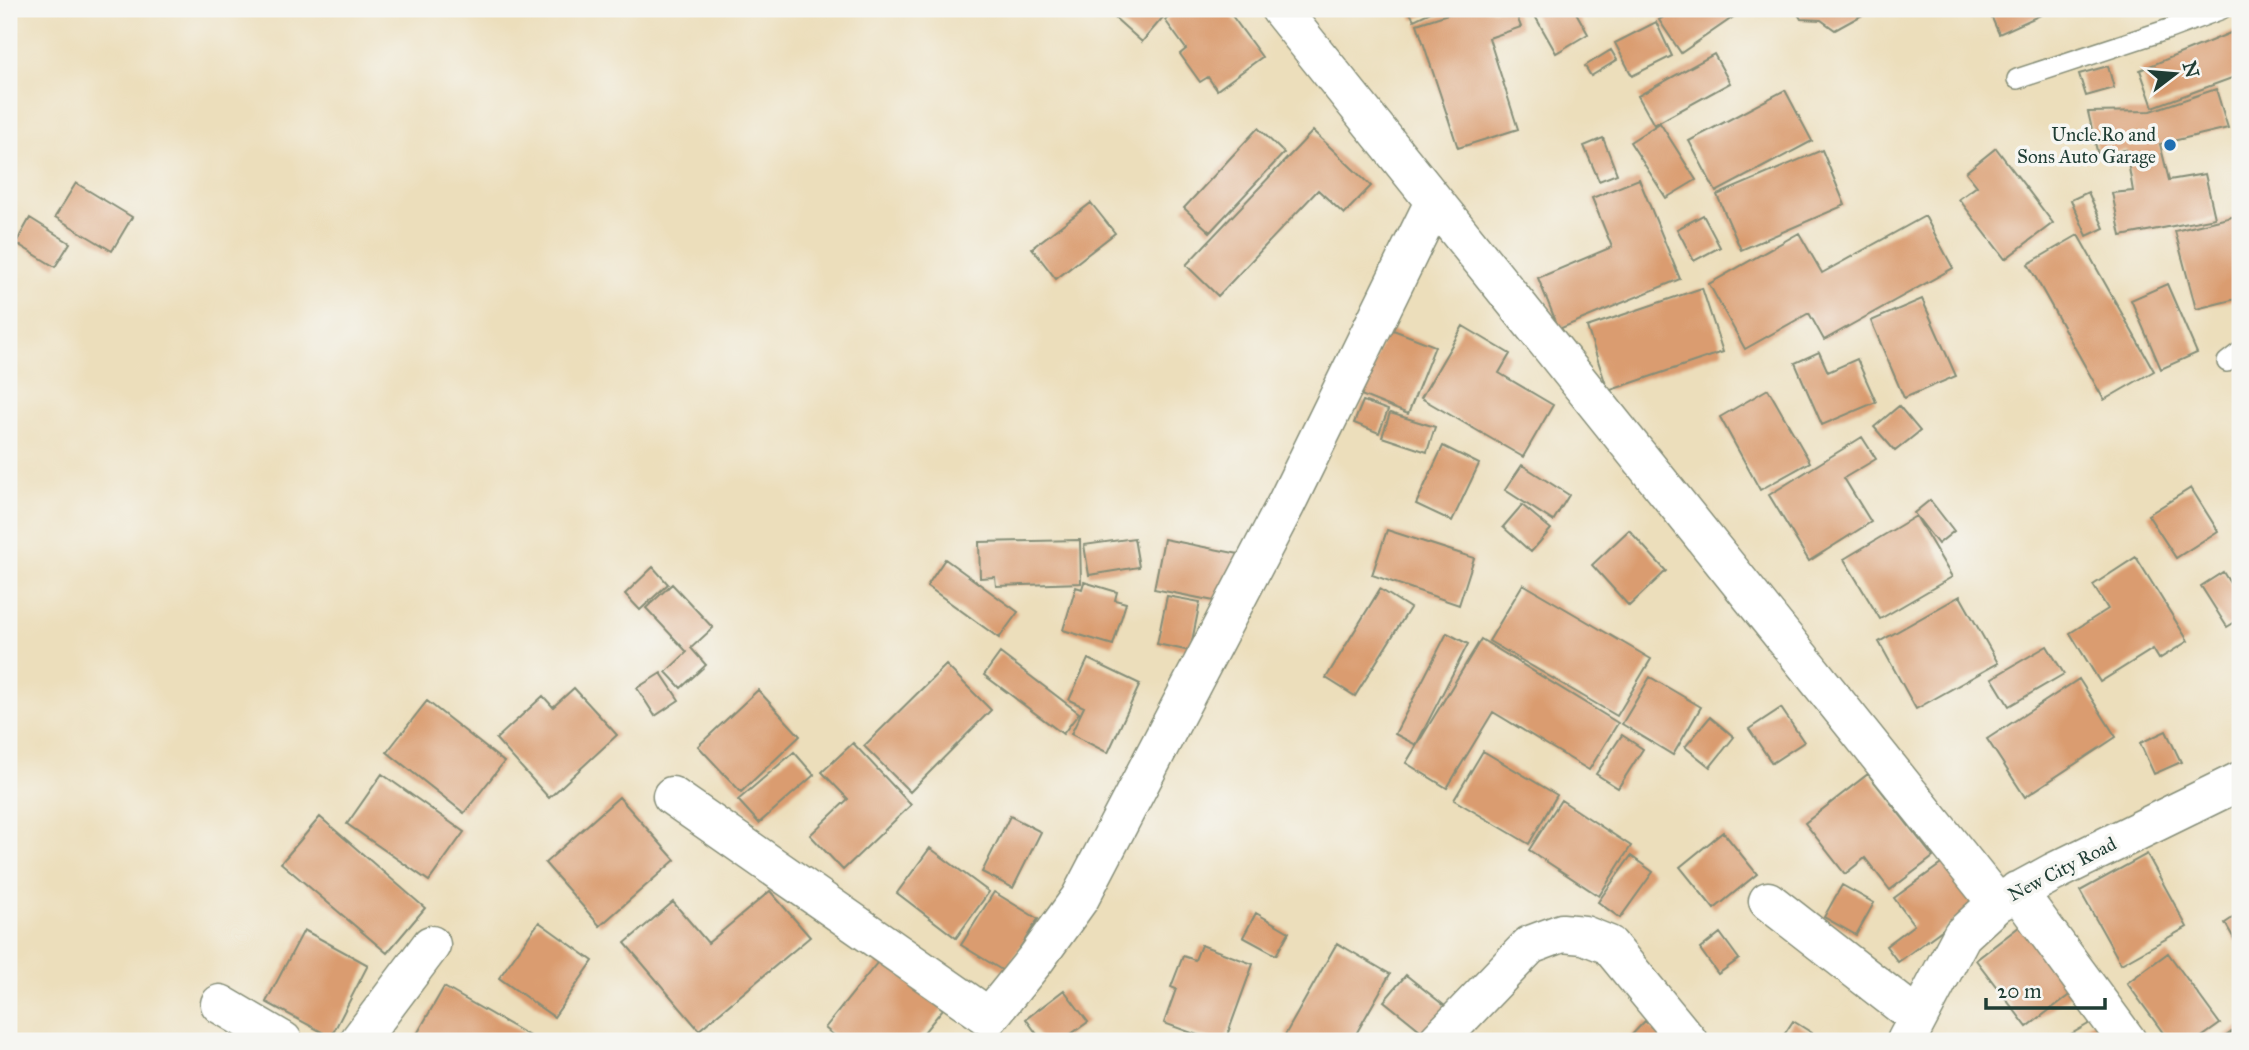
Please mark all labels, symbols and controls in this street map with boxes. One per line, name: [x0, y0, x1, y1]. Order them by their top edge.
north arrow: [2140, 38, 2210, 108]
text: N: [2178, 59, 2204, 80]
place label: Uncle.Ro and Sons Auto Garage: [2017, 123, 2156, 169]
marker: Uncle.Ro and Sons Auto Garage: [2162, 137, 2178, 153]
street label: New City Road: [2004, 832, 2120, 906]
scale bar: [1986, 966, 2106, 1010]
text: 20 m: [1997, 978, 2042, 1004]

